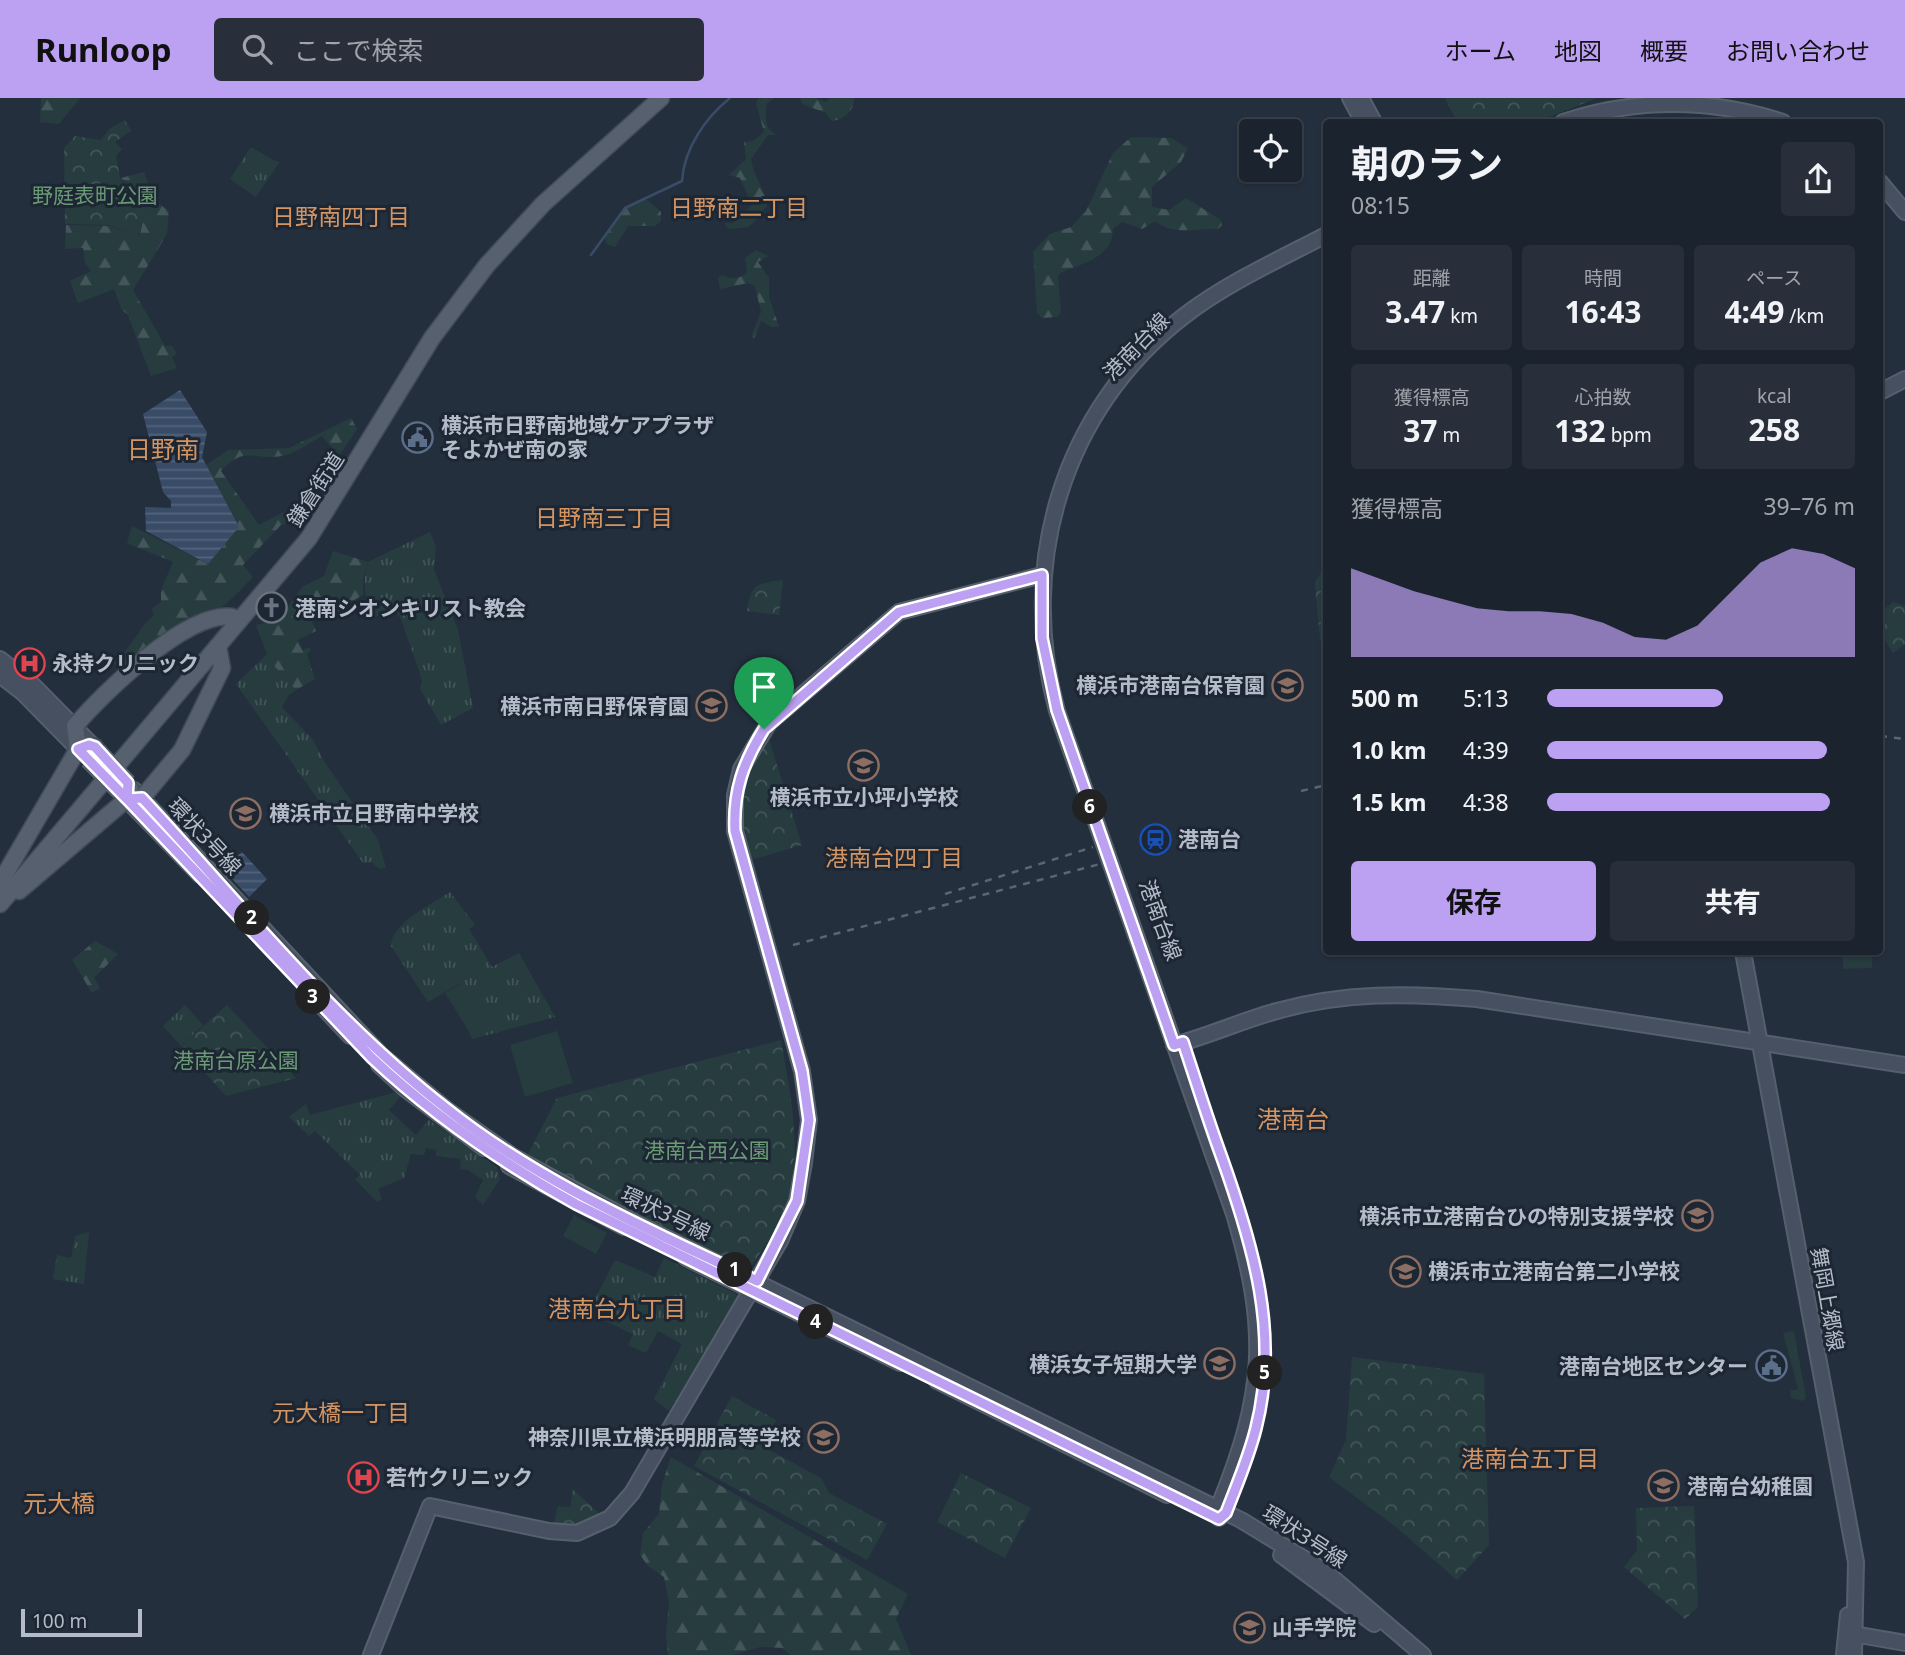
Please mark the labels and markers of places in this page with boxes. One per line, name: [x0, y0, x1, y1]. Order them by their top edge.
place label: 横浜市日野南地域ケアプラザ そよかぜ南の家: [441, 411, 714, 463]
public building icon: 横浜市日野南地域ケアプラザ そよかぜ南の家: [401, 420, 435, 454]
church icon: 港南シオンキリスト教会: [255, 591, 289, 625]
place label: 港南シオンキリスト教会: [295, 594, 526, 622]
hospital icon: 永持クリニック: [12, 646, 46, 680]
place label: 永持クリニック: [52, 649, 199, 677]
pin: [734, 657, 794, 729]
school or university icon: 横浜市港南台保育園: [1271, 668, 1305, 702]
place label: 横浜市港南台保育園: [1076, 671, 1265, 699]
school or university icon: 横浜市南日野保育園: [695, 689, 729, 723]
place label: 横浜市南日野保育園: [500, 692, 689, 720]
school or university icon: 横浜市立小坪小学校: [847, 748, 881, 782]
place label: 横浜市立小坪小学校: [770, 783, 959, 811]
pin: 6: [1072, 790, 1108, 824]
school or university icon: 横浜市立日野南中学校: [229, 796, 263, 830]
place label: 横浜市立日野南中学校: [269, 799, 479, 827]
station icon: 港南台: [1138, 822, 1172, 856]
place label: 港南台: [1178, 825, 1241, 853]
pin: 2: [234, 900, 270, 936]
pin: 3: [296, 979, 330, 1014]
school or university icon: 横浜市立港南台ひの特別支援学校: [1680, 1199, 1714, 1233]
place label: 横浜市立港南台ひの特別支援学校: [1359, 1202, 1674, 1230]
pin: 1: [718, 1252, 752, 1288]
school or university icon: 横浜市立港南台第二小学校: [1388, 1254, 1422, 1288]
place label: 横浜市立港南台第二小学校: [1428, 1257, 1680, 1285]
pin: 4: [798, 1304, 834, 1340]
school or university icon: 横浜女子短期大学: [1203, 1347, 1237, 1381]
public building icon: 港南台地区センター: [1754, 1349, 1788, 1383]
place label: 横浜女子短期大学: [1029, 1350, 1197, 1378]
place label: 港南台地区センター: [1559, 1352, 1748, 1380]
pin: 5: [1248, 1356, 1282, 1390]
school or university icon: 神奈川県立横浜明朋高等学校: [807, 1420, 841, 1454]
place label: 神奈川県立横浜明朋高等学校: [528, 1423, 801, 1451]
hospital icon: 若竹クリニック: [346, 1460, 380, 1494]
place label: 若竹クリニック: [386, 1463, 533, 1491]
school or university icon: 港南台幼稚園: [1647, 1469, 1681, 1503]
place label: 港南台幼稚園: [1687, 1472, 1813, 1500]
school or university icon: 山手学院: [1232, 1610, 1266, 1644]
place label: 山手学院: [1272, 1613, 1356, 1641]

